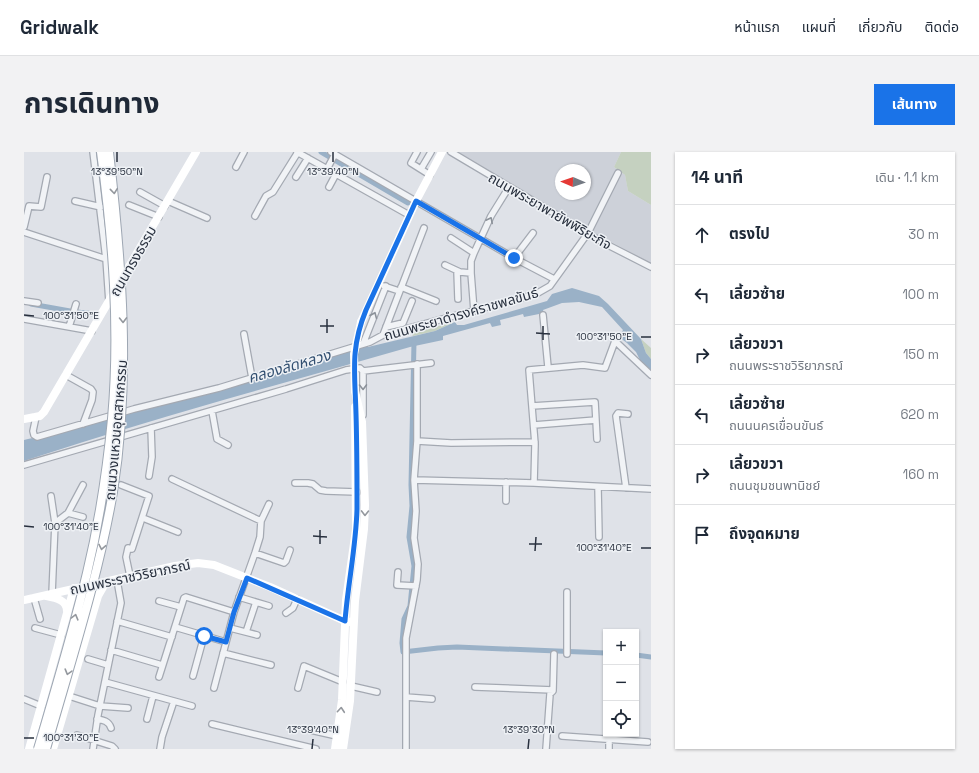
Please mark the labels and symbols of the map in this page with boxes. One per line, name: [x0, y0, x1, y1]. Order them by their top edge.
north arrow: [555, 164, 591, 200]
text: 13°39'50"N: [91, 165, 143, 178]
text: 13°39'40"N: [307, 165, 359, 178]
street label: ถนนพระยาพายัพพิริยะกิจ: [485, 168, 615, 254]
one-way arrow: [109, 188, 118, 194]
one-way arrow: [485, 217, 492, 224]
street label: ถนนทรงธรรม: [106, 223, 160, 299]
route end: [505, 249, 523, 267]
street label: ถนนพระยาดำรงค์ราชพลขันธ์: [382, 283, 541, 345]
text: 100°31'50"E: [43, 309, 99, 322]
one-way arrow: [369, 311, 377, 319]
one-way arrow: [119, 317, 127, 323]
text: 100°31'50"E: [576, 330, 632, 343]
water label: คลองลัดหลวง: [245, 345, 333, 387]
street label: ถนนวงแหวนอุตสาหกรรม: [101, 359, 131, 501]
one-way arrow: [359, 384, 367, 390]
one-way arrow: [361, 510, 369, 516]
text: 100°31'40"E: [43, 520, 99, 533]
text: 100°31'40"E: [576, 541, 632, 554]
one-way arrow: [98, 544, 106, 550]
street label: ถนนพระราชวิริยาภรณ์: [68, 555, 192, 599]
one-way arrow: [70, 614, 79, 621]
route start: [195, 627, 213, 645]
one-way arrow: [64, 669, 73, 676]
one-way arrow: [336, 707, 345, 713]
text: 13°39'40"N: [287, 723, 339, 736]
text: 13°39'30"N: [503, 723, 555, 736]
text: 100°31'30"E: [43, 731, 99, 744]

